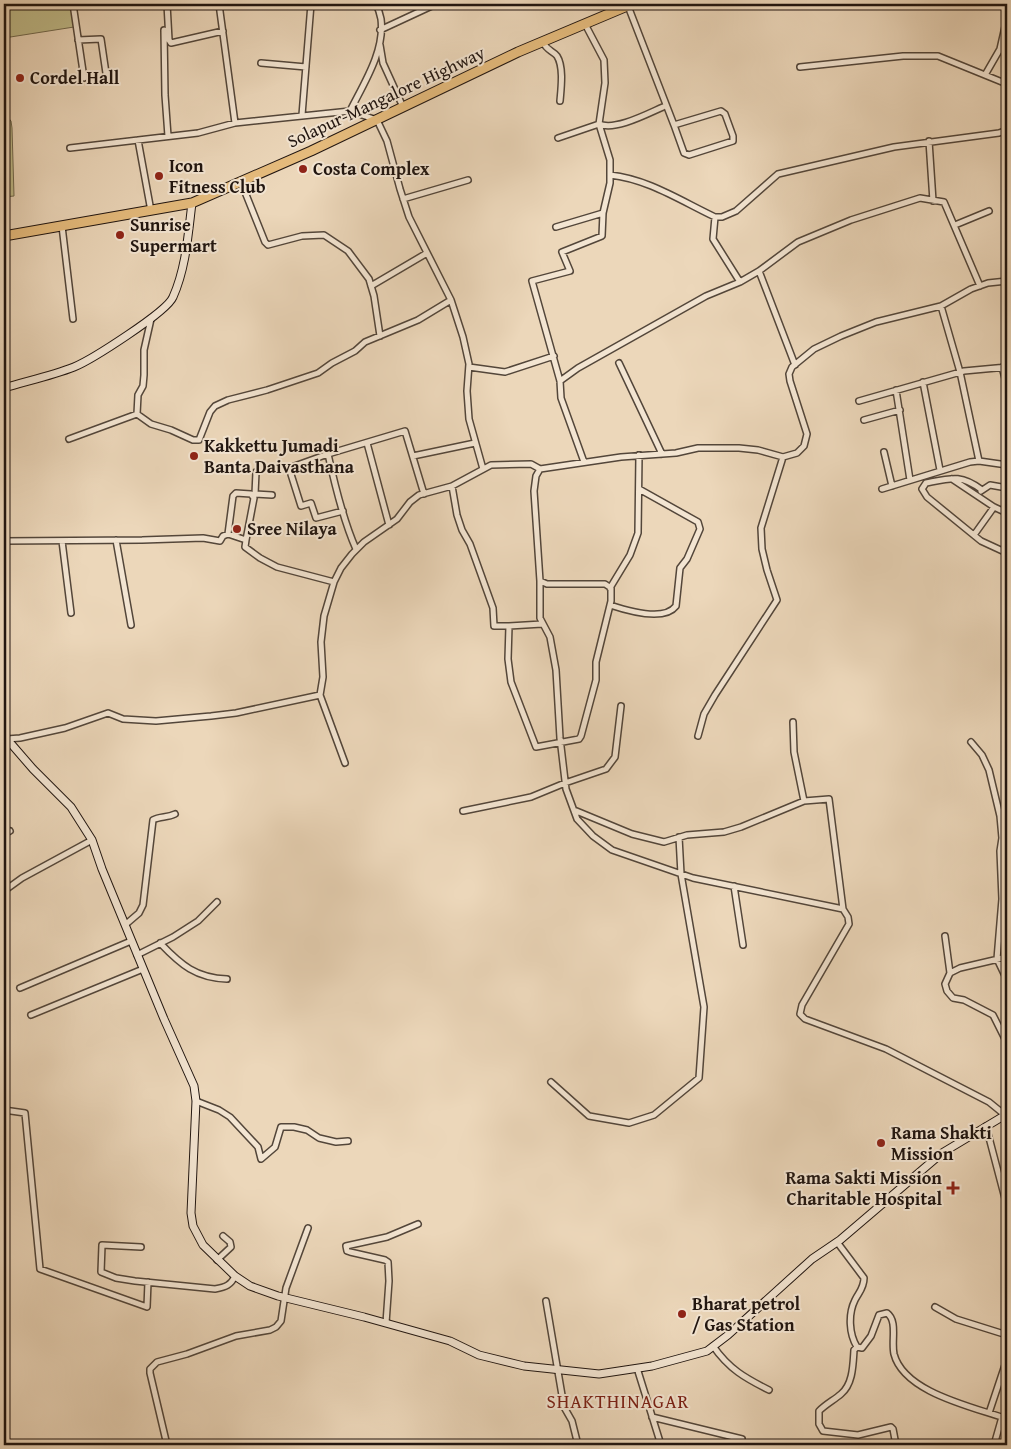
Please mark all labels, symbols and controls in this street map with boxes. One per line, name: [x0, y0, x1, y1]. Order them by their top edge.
street label: Solapur-Mangalore Highway: [283, 39, 489, 154]
place label: Cordel Hall: [30, 64, 120, 91]
marker: Cordel Hall: [14, 72, 26, 84]
place label: Icon Fitness Club: [169, 152, 266, 200]
place label: Costa Complex: [313, 155, 430, 182]
marker: Costa Complex: [297, 163, 309, 175]
marker: Icon Fitness Club: [153, 170, 165, 182]
place label: Sunrise Supermart: [130, 211, 217, 259]
marker: Sunrise Supermart: [114, 229, 126, 241]
place label: Kakkettu Jumadi Banta Daivasthana: [204, 432, 355, 480]
marker: Kakkettu Jumadi Banta Daivasthana: [188, 450, 200, 462]
place label: Sree Nilaya: [247, 515, 337, 542]
marker: Sree Nilaya: [231, 523, 243, 535]
place label: Rama Shakti Mission: [891, 1119, 992, 1167]
marker: Rama Shakti Mission: [875, 1137, 887, 1149]
place label: Rama Sakti Mission Charitable Hospital: [785, 1164, 942, 1212]
marker: Rama Sakti Mission Charitable Hospital: [946, 1181, 960, 1195]
place label: Bharat petrol / Gas Station: [692, 1290, 801, 1338]
marker: Bharat petrol / Gas Station: [676, 1308, 688, 1320]
district label: SHAKTHINAGAR: [546, 1387, 690, 1415]

